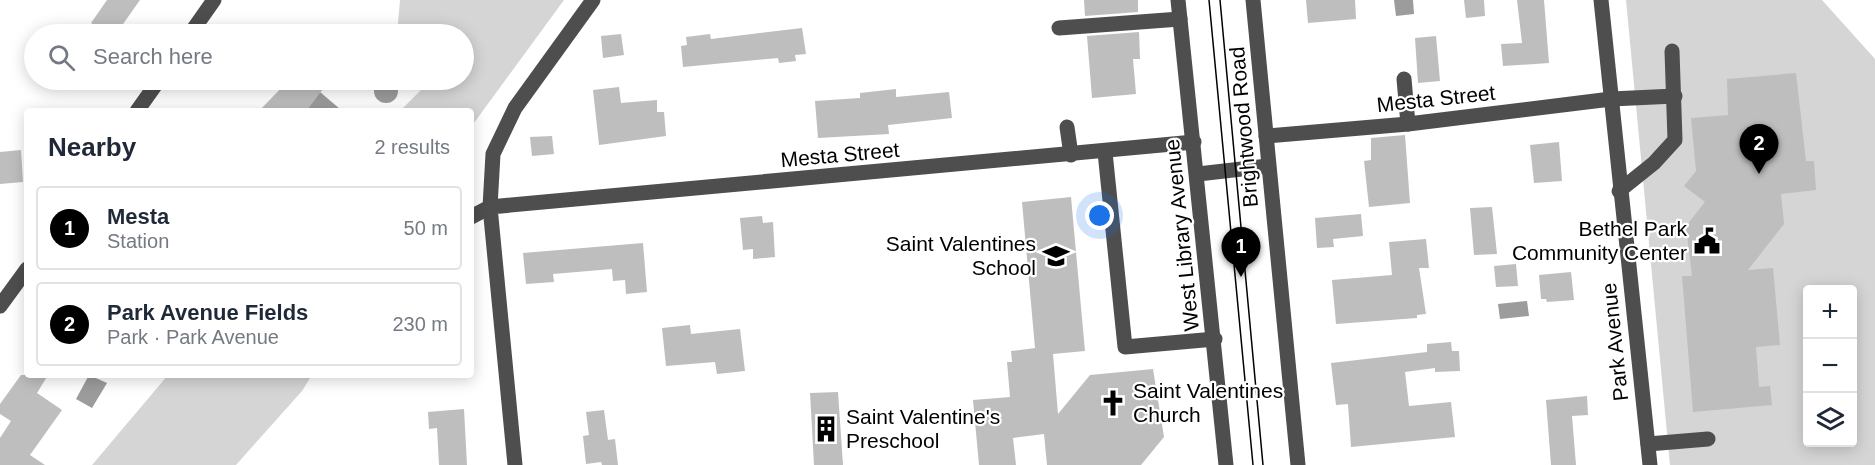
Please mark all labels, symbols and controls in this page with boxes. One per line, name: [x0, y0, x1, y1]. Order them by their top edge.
search box: [24, 24, 474, 90]
icon: search: [45, 41, 78, 74]
text: Search here: [93, 44, 213, 69]
street label: Brightwood Road: [1225, 46, 1262, 208]
street label: Mesta Street: [1376, 81, 1497, 116]
pin: 2: [1740, 124, 1778, 174]
text: Nearby: [48, 132, 136, 162]
text: 2 results: [374, 136, 450, 158]
street label: Mesta Street: [780, 138, 900, 171]
street label: West Library Avenue: [1160, 138, 1203, 332]
your location: [1085, 201, 1114, 230]
text: Mesta: [107, 204, 169, 229]
text: 1: [64, 217, 75, 239]
text: 50 m: [404, 217, 448, 239]
place label: Bethel Park Community Center: [1512, 217, 1687, 264]
public building icon: Bethel Park Community Center: [1692, 226, 1722, 256]
pin: 1: [1222, 228, 1260, 277]
text: Station: [107, 230, 169, 252]
place label: Saint Valentines School: [886, 232, 1036, 279]
school or university icon: Saint Valentines School: [1041, 241, 1071, 271]
street label: Park Avenue: [1597, 282, 1632, 402]
map controls: [1803, 285, 1857, 447]
button: +: [1803, 285, 1857, 339]
text: Park Avenue Fields: [107, 300, 308, 325]
text: 2: [64, 313, 75, 335]
text: 230 m: [392, 313, 448, 335]
text: Park · Park Avenue: [107, 326, 279, 348]
button: −: [1803, 339, 1857, 393]
place label: Saint Valentines Church: [1133, 379, 1283, 426]
church icon: Saint Valentines Church: [1098, 388, 1128, 418]
button: layers: [1803, 393, 1857, 447]
place label: Saint Valentine's Preschool: [846, 405, 1000, 452]
building icon: Saint Valentine's Preschool: [811, 414, 841, 444]

